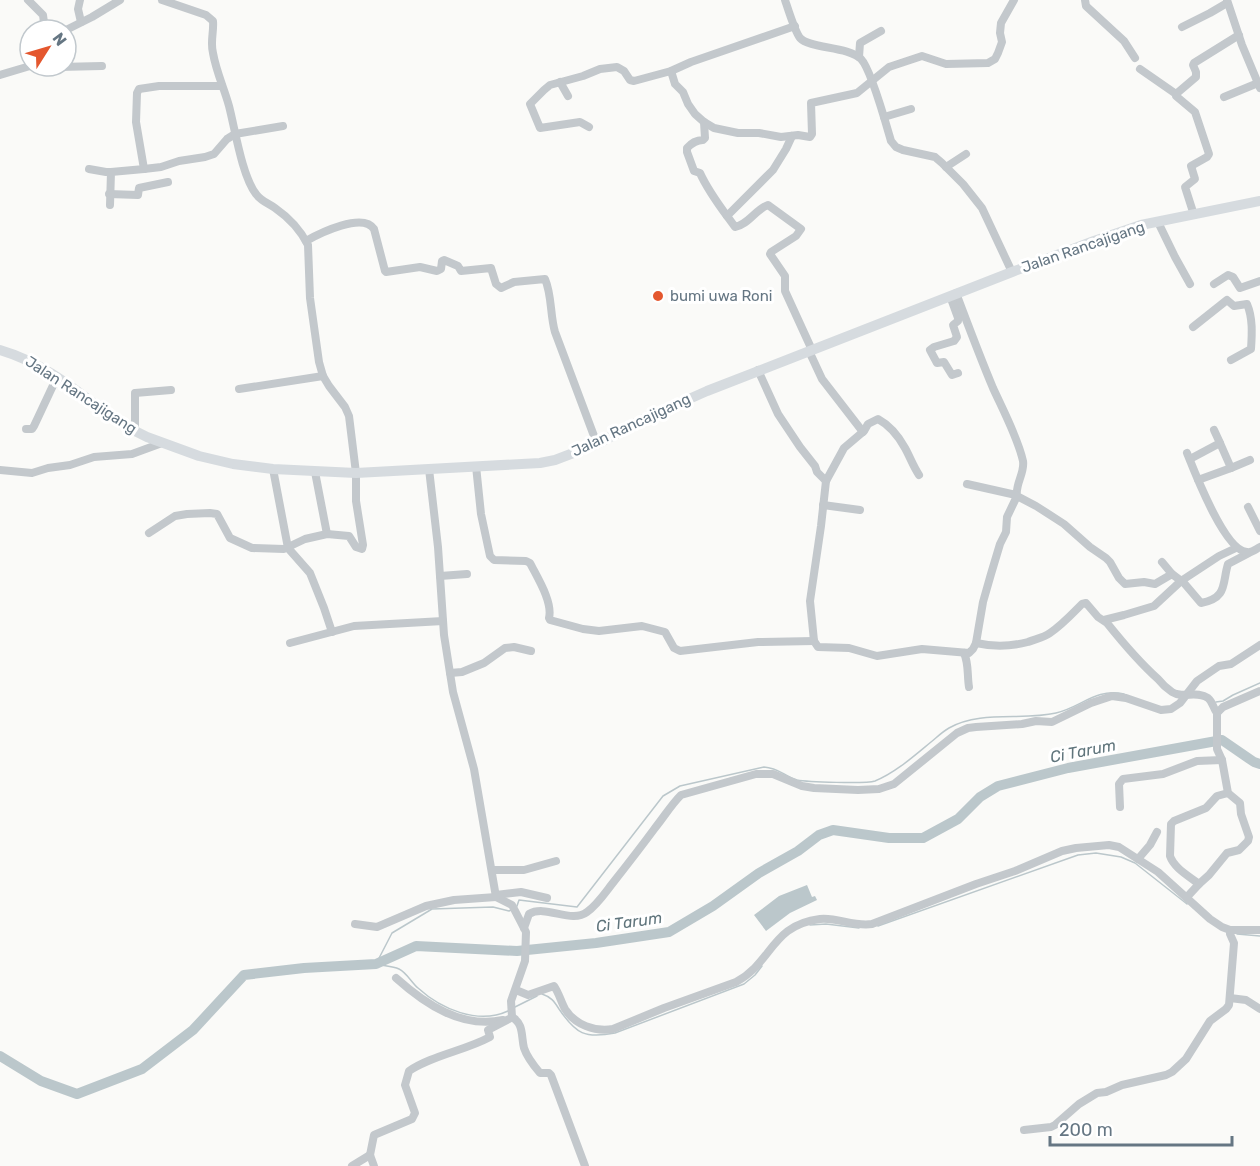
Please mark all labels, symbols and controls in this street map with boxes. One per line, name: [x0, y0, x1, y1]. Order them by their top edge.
north arrow: [18, 18, 78, 78]
text: N: [49, 29, 71, 50]
street label: Jalan Rancajigang: [1019, 217, 1147, 277]
place label: bumi uwa Roni: [670, 287, 772, 305]
marker: bumi uwa Roni: [651, 289, 665, 303]
street label: Jalan Rancajigang: [22, 352, 140, 438]
street label: Jalan Rancajigang: [569, 390, 693, 460]
water label: Ci Tarum: [1048, 735, 1118, 767]
water label: Ci Tarum: [595, 908, 663, 936]
scale bar: [1050, 1109, 1232, 1147]
text: 200 m: [1059, 1119, 1113, 1141]

